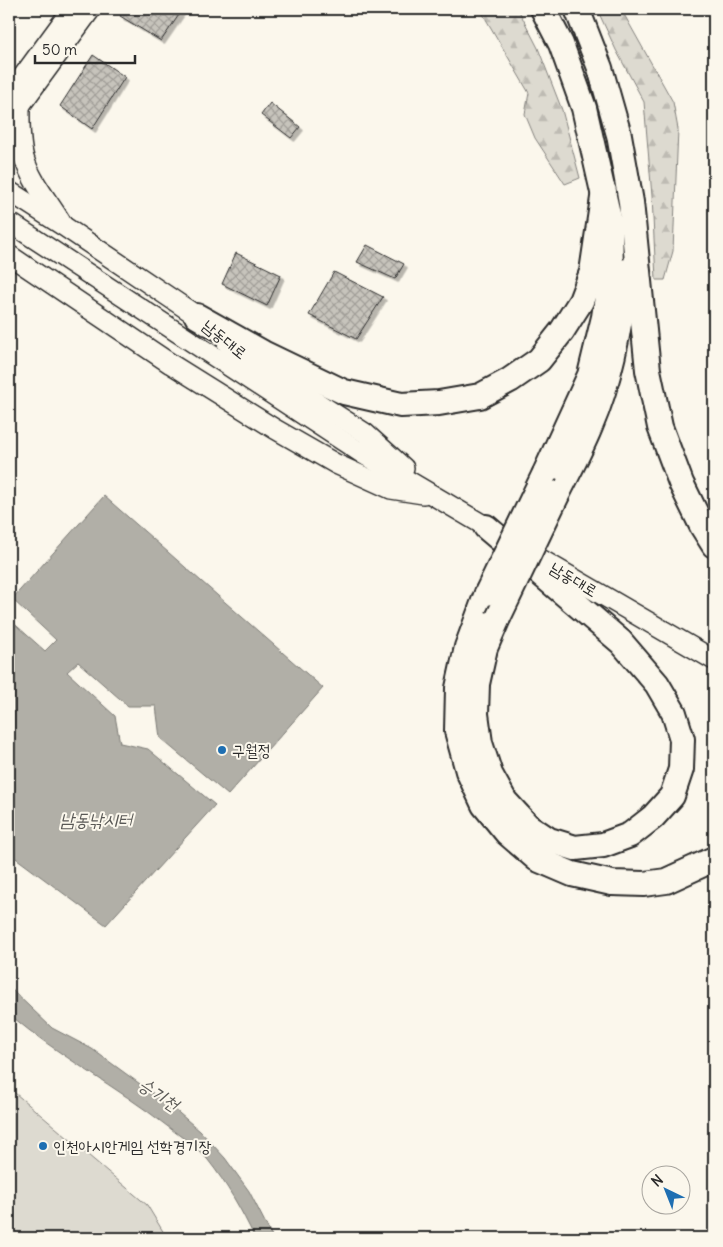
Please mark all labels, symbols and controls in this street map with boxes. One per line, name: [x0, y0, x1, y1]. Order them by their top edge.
scale bar: [35, 32, 135, 64]
text: 50 m: [42, 40, 77, 59]
street label: 남동대로: [199, 315, 251, 363]
street label: 남동대로: [547, 557, 601, 601]
place label: 구월정: [232, 740, 271, 760]
marker: 구월정: [216, 744, 228, 756]
water label: 남동낚시터: [60, 808, 135, 831]
water label: 승기천: [135, 1072, 185, 1117]
place label: 인천아시안게임 선학경기장: [53, 1136, 211, 1156]
marker: 인천아시안게임 선학경기장: [37, 1140, 49, 1152]
north arrow: [640, 1164, 690, 1214]
text: N: [647, 1171, 667, 1190]

